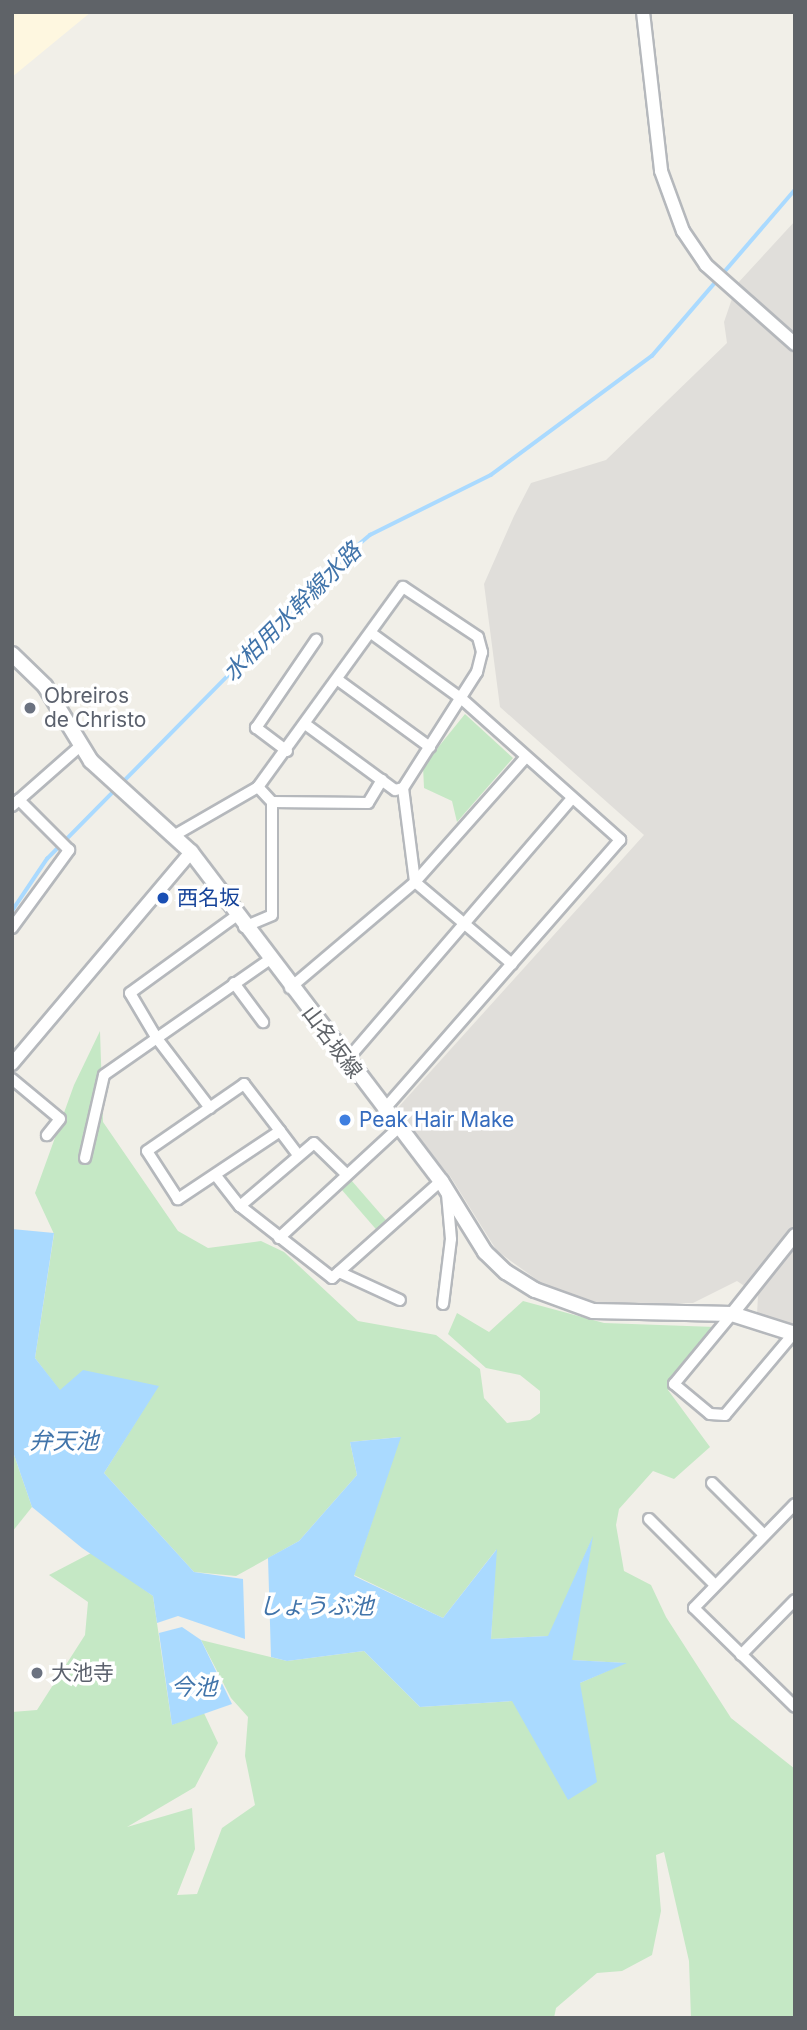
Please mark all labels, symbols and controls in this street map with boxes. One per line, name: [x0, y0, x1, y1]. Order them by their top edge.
water label: 水柏用水幹線水路: [217, 537, 367, 687]
place label: Obreiros de Christo: [44, 683, 146, 733]
marker: Obreiros de Christo: [22, 700, 38, 716]
place label: 西名坂: [177, 885, 240, 911]
marker: 西名坂: [155, 890, 171, 906]
street label: 山名坂線: [297, 1001, 367, 1083]
place label: Peak Hair Make: [359, 1107, 514, 1133]
marker: Peak Hair Make: [337, 1112, 353, 1128]
water label: 弁天池: [30, 1427, 98, 1455]
water label: しょうぶ池: [259, 1592, 373, 1620]
place label: 大池寺: [51, 1660, 114, 1686]
marker: 大池寺: [29, 1665, 45, 1681]
water label: 今池: [171, 1673, 217, 1701]

